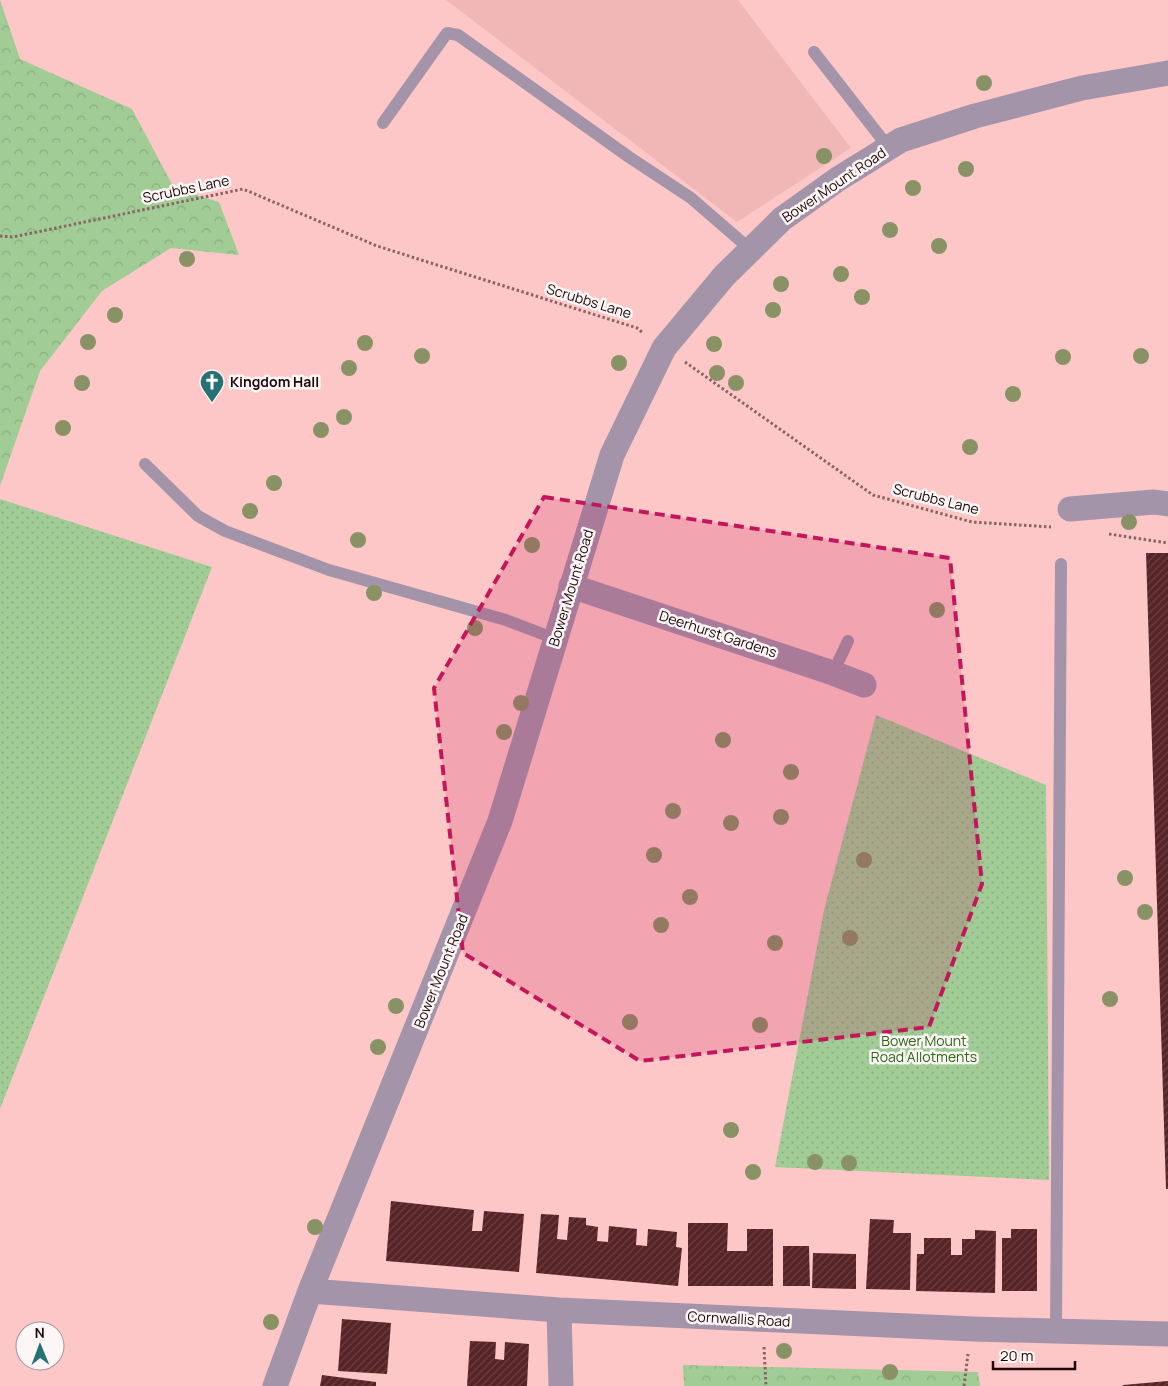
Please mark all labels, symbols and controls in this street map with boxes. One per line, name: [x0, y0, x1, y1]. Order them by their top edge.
street label: Bower Mount Road: [778, 143, 889, 226]
street label: Scrubbs Lane: [141, 170, 231, 207]
street label: Scrubbs Lane: [544, 279, 634, 322]
church icon: Kingdom Hall: [199, 369, 225, 403]
place label: Kingdom Hall: [230, 372, 319, 391]
street label: Scrubbs Lane: [891, 479, 981, 518]
street label: Bower Mount Road: [544, 527, 597, 649]
street label: Deerhurst Gardens: [657, 606, 779, 661]
street label: Bower Mount Road: [409, 911, 472, 1031]
park label: Bower Mount Road Allotments: [871, 1031, 977, 1066]
street label: Cornwallis Road: [687, 1306, 791, 1331]
north arrow: [15, 1321, 65, 1371]
text: N: [35, 1323, 45, 1342]
scale bar: [993, 1338, 1076, 1370]
text: 20 m: [1000, 1345, 1033, 1366]

